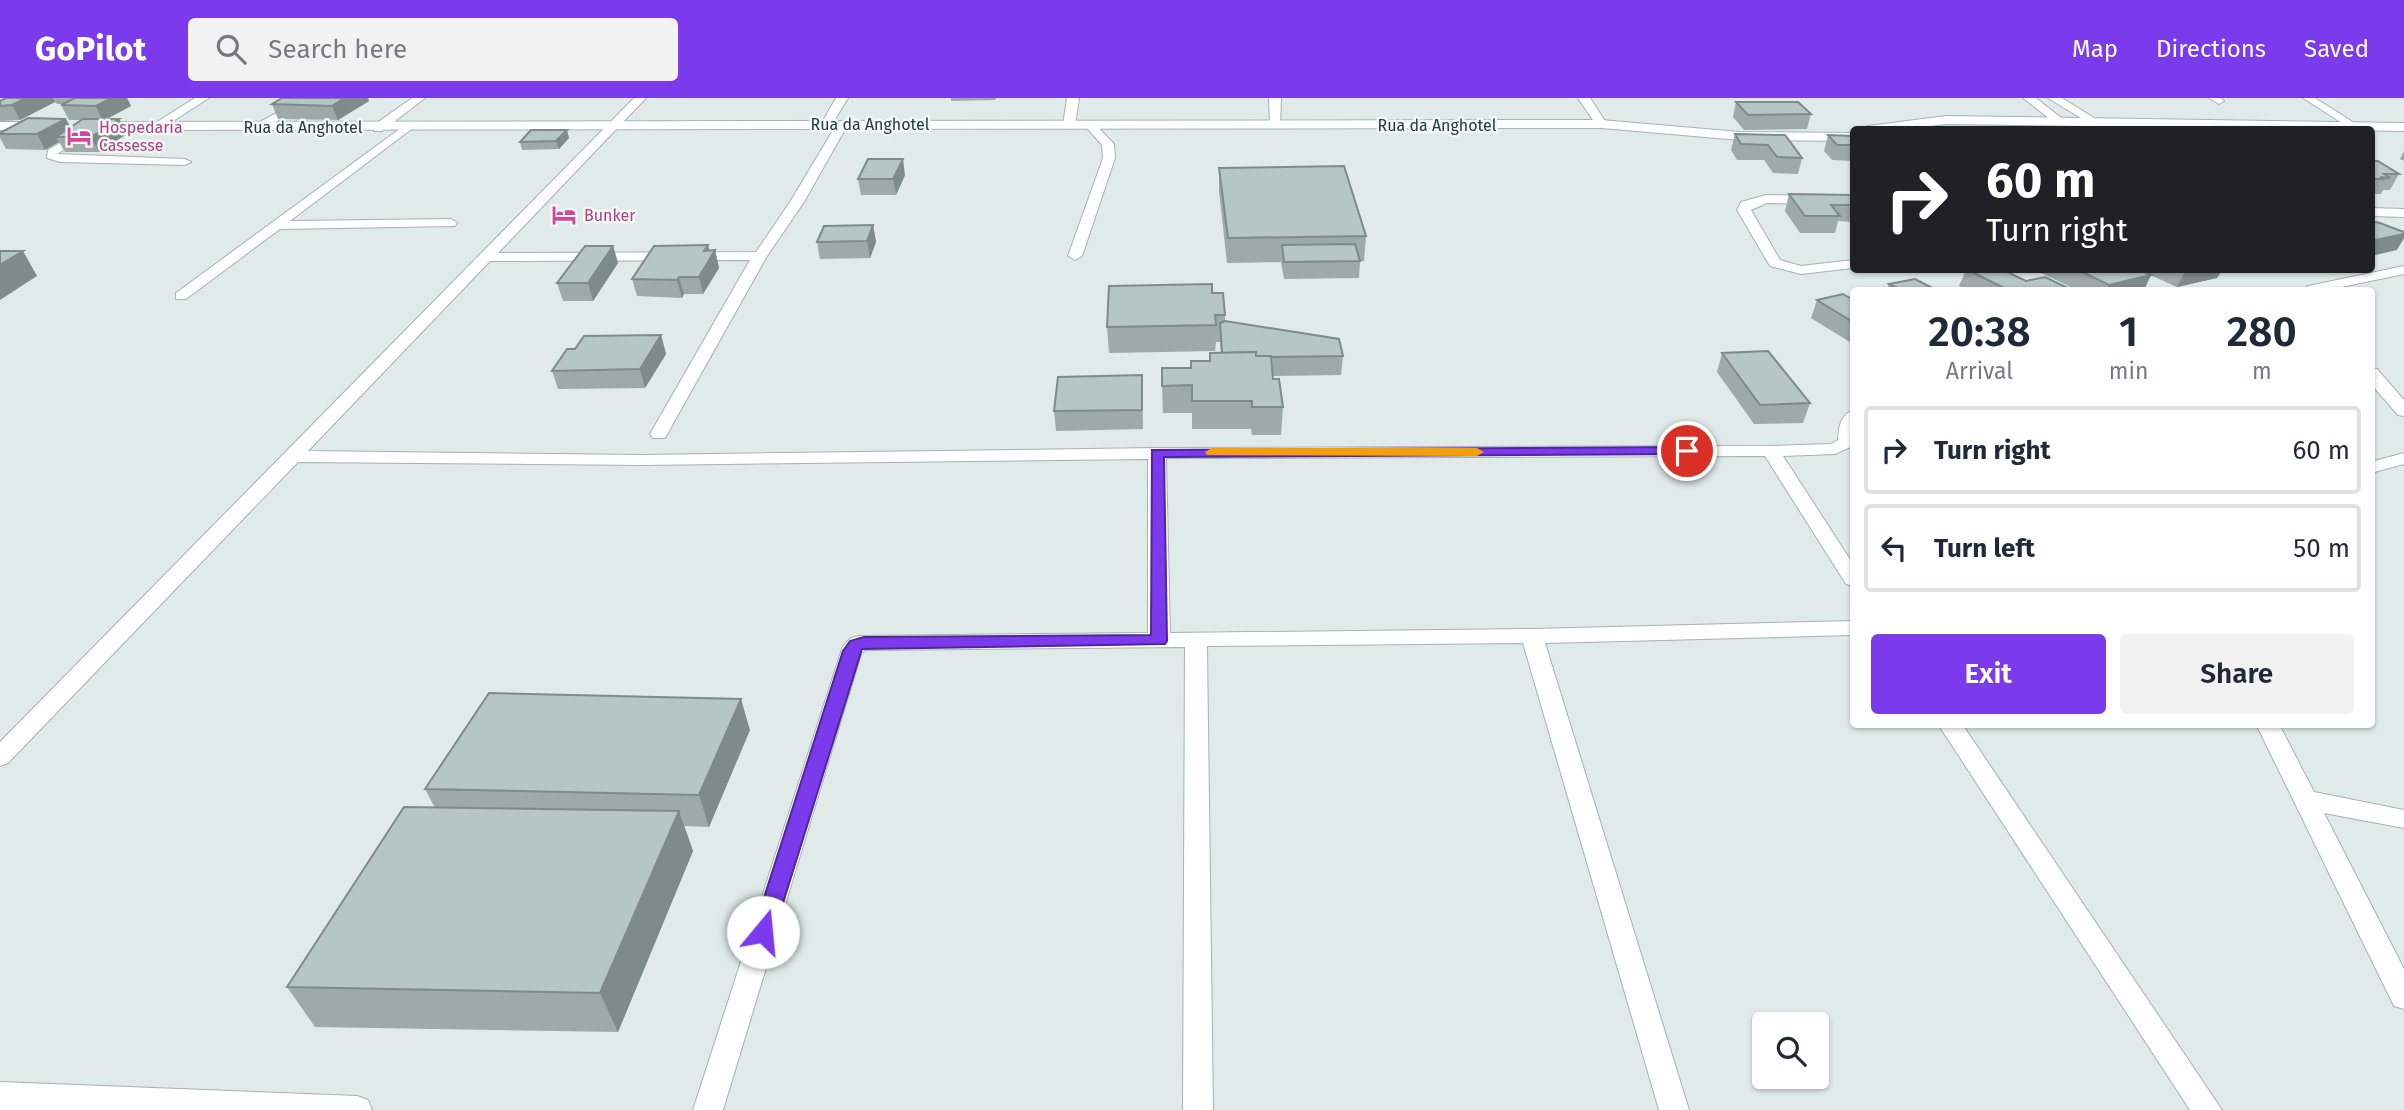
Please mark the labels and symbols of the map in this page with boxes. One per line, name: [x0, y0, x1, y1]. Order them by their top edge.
street label: Rua da Anghotel: [811, 115, 930, 134]
street label: Rua da Anghotel: [1378, 116, 1497, 135]
place label: Hospedaria Cassesse: [99, 118, 183, 155]
street label: Rua da Anghotel: [244, 118, 363, 137]
hotel icon: Hospedaria Cassesse: [65, 122, 93, 150]
hotel icon: Bunker: [550, 201, 578, 229]
place label: Bunker: [584, 206, 636, 225]
pin: [1657, 421, 1717, 481]
position arrow: [726, 895, 800, 969]

